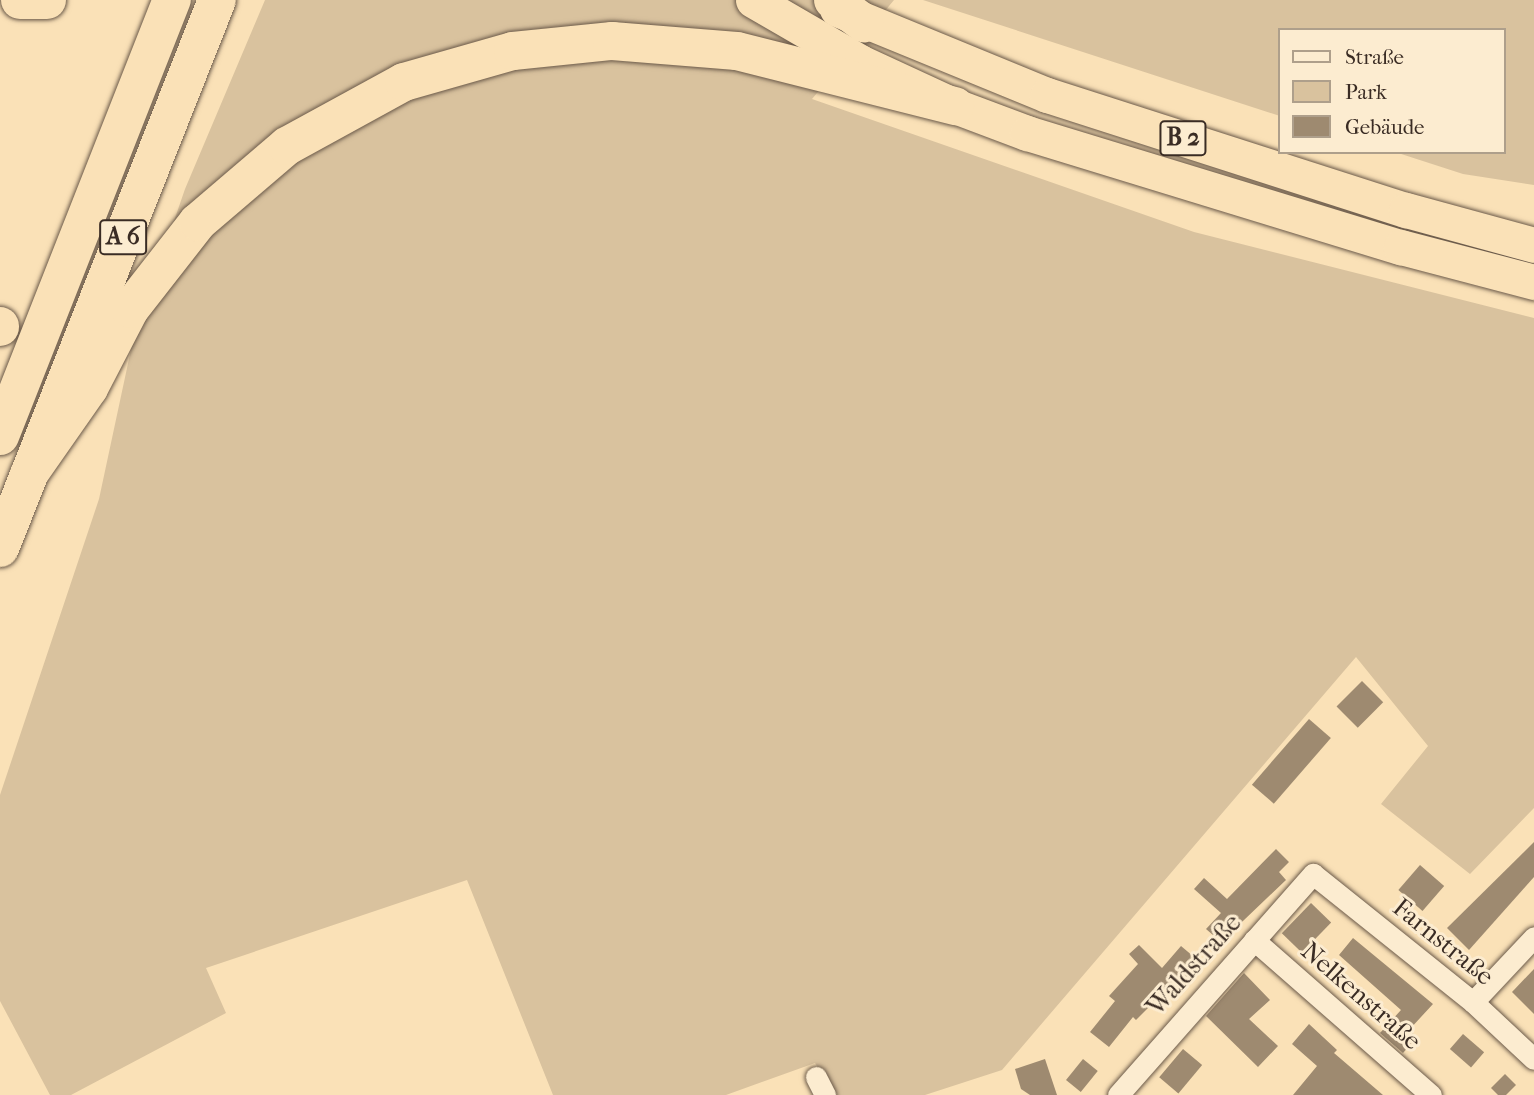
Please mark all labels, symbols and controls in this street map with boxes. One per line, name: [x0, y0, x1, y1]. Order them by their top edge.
legend: [1278, 28, 1506, 154]
text: Straße: [1345, 45, 1404, 69]
text: Park: [1345, 80, 1387, 104]
text: Gebäude: [1345, 115, 1425, 139]
road number: B 2: [1158, 118, 1208, 158]
road number: A 6: [99, 216, 148, 258]
street label: Farnstraße: [1386, 892, 1500, 992]
street label: Waldstraße: [1140, 908, 1248, 1022]
street label: Nelkenstraße: [1294, 935, 1428, 1057]

